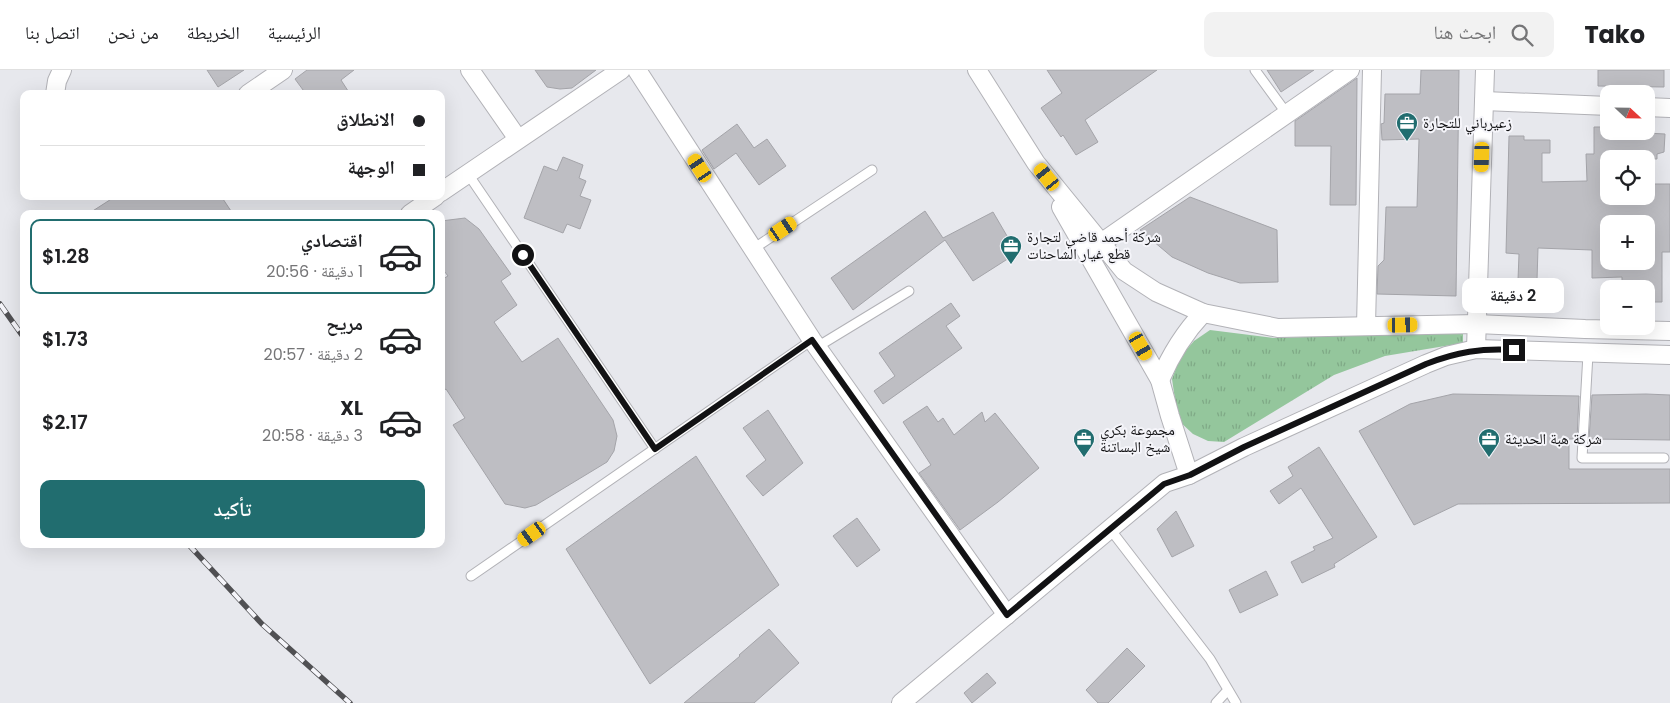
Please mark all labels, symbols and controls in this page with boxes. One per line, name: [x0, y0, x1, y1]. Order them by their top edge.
search box: [1204, 12, 1554, 57]
text: Tako: [1584, 18, 1645, 51]
text: ابحث هنا: [1433, 19, 1496, 46]
text: اتصل بنا: [25, 20, 80, 45]
text: من نحن: [108, 20, 159, 45]
text: الخريطة: [187, 20, 240, 45]
text: الرئيسية: [268, 20, 321, 45]
icon: search: [1508, 21, 1536, 49]
north arrow: [1600, 85, 1655, 140]
map controls: [1600, 85, 1655, 335]
text: الانطلاق: [336, 106, 395, 133]
office icon: زعيرباني للتجارة: [1395, 111, 1419, 142]
place label: زعيرباني للتجارة: [1423, 112, 1512, 135]
car: [1473, 142, 1490, 172]
button: locate: [1600, 150, 1655, 205]
car: [685, 151, 714, 185]
text: الوجهة: [347, 154, 395, 181]
car: [1031, 161, 1062, 193]
car: [766, 214, 799, 244]
button: +: [1600, 215, 1655, 270]
place label: شركة أحمد قاضي لتجارة قطع غيار الشاحنات: [1027, 226, 1161, 264]
text: اقتصادي: [301, 227, 363, 254]
icon: car: [378, 234, 423, 279]
office icon: شركة أحمد قاضي لتجارة قطع غيار الشاحنات: [999, 234, 1023, 265]
text: $1.28: [42, 243, 89, 270]
route start: [512, 244, 534, 266]
text: 1 دقيقة · 20:56: [266, 260, 363, 283]
callout: 2 دقيقة: [1463, 278, 1565, 312]
button: −: [1600, 280, 1655, 335]
text: 2 دقيقة: [1490, 284, 1536, 307]
text: مريح: [326, 310, 363, 337]
icon: car: [378, 317, 423, 362]
car: [1387, 317, 1418, 333]
text: $1.73: [42, 326, 88, 353]
car: [1127, 329, 1154, 363]
route end: [1503, 339, 1525, 361]
text: 2 دقيقة · 20:57: [264, 343, 363, 366]
text: XL: [340, 395, 363, 422]
icon: car: [378, 400, 423, 445]
text: $2.17: [42, 409, 88, 436]
place label: مجموعة بكري شيخ البساتنة: [1100, 419, 1175, 457]
text: 3 دقيقة · 20:58: [262, 424, 363, 447]
office icon: مجموعة بكري شيخ البساتنة: [1072, 427, 1096, 458]
office icon: شركة هبة الحديثة: [1477, 427, 1501, 458]
place label: شركة هبة الحديثة: [1505, 428, 1602, 449]
button: تأكيد: [40, 480, 425, 538]
car: [515, 519, 548, 549]

